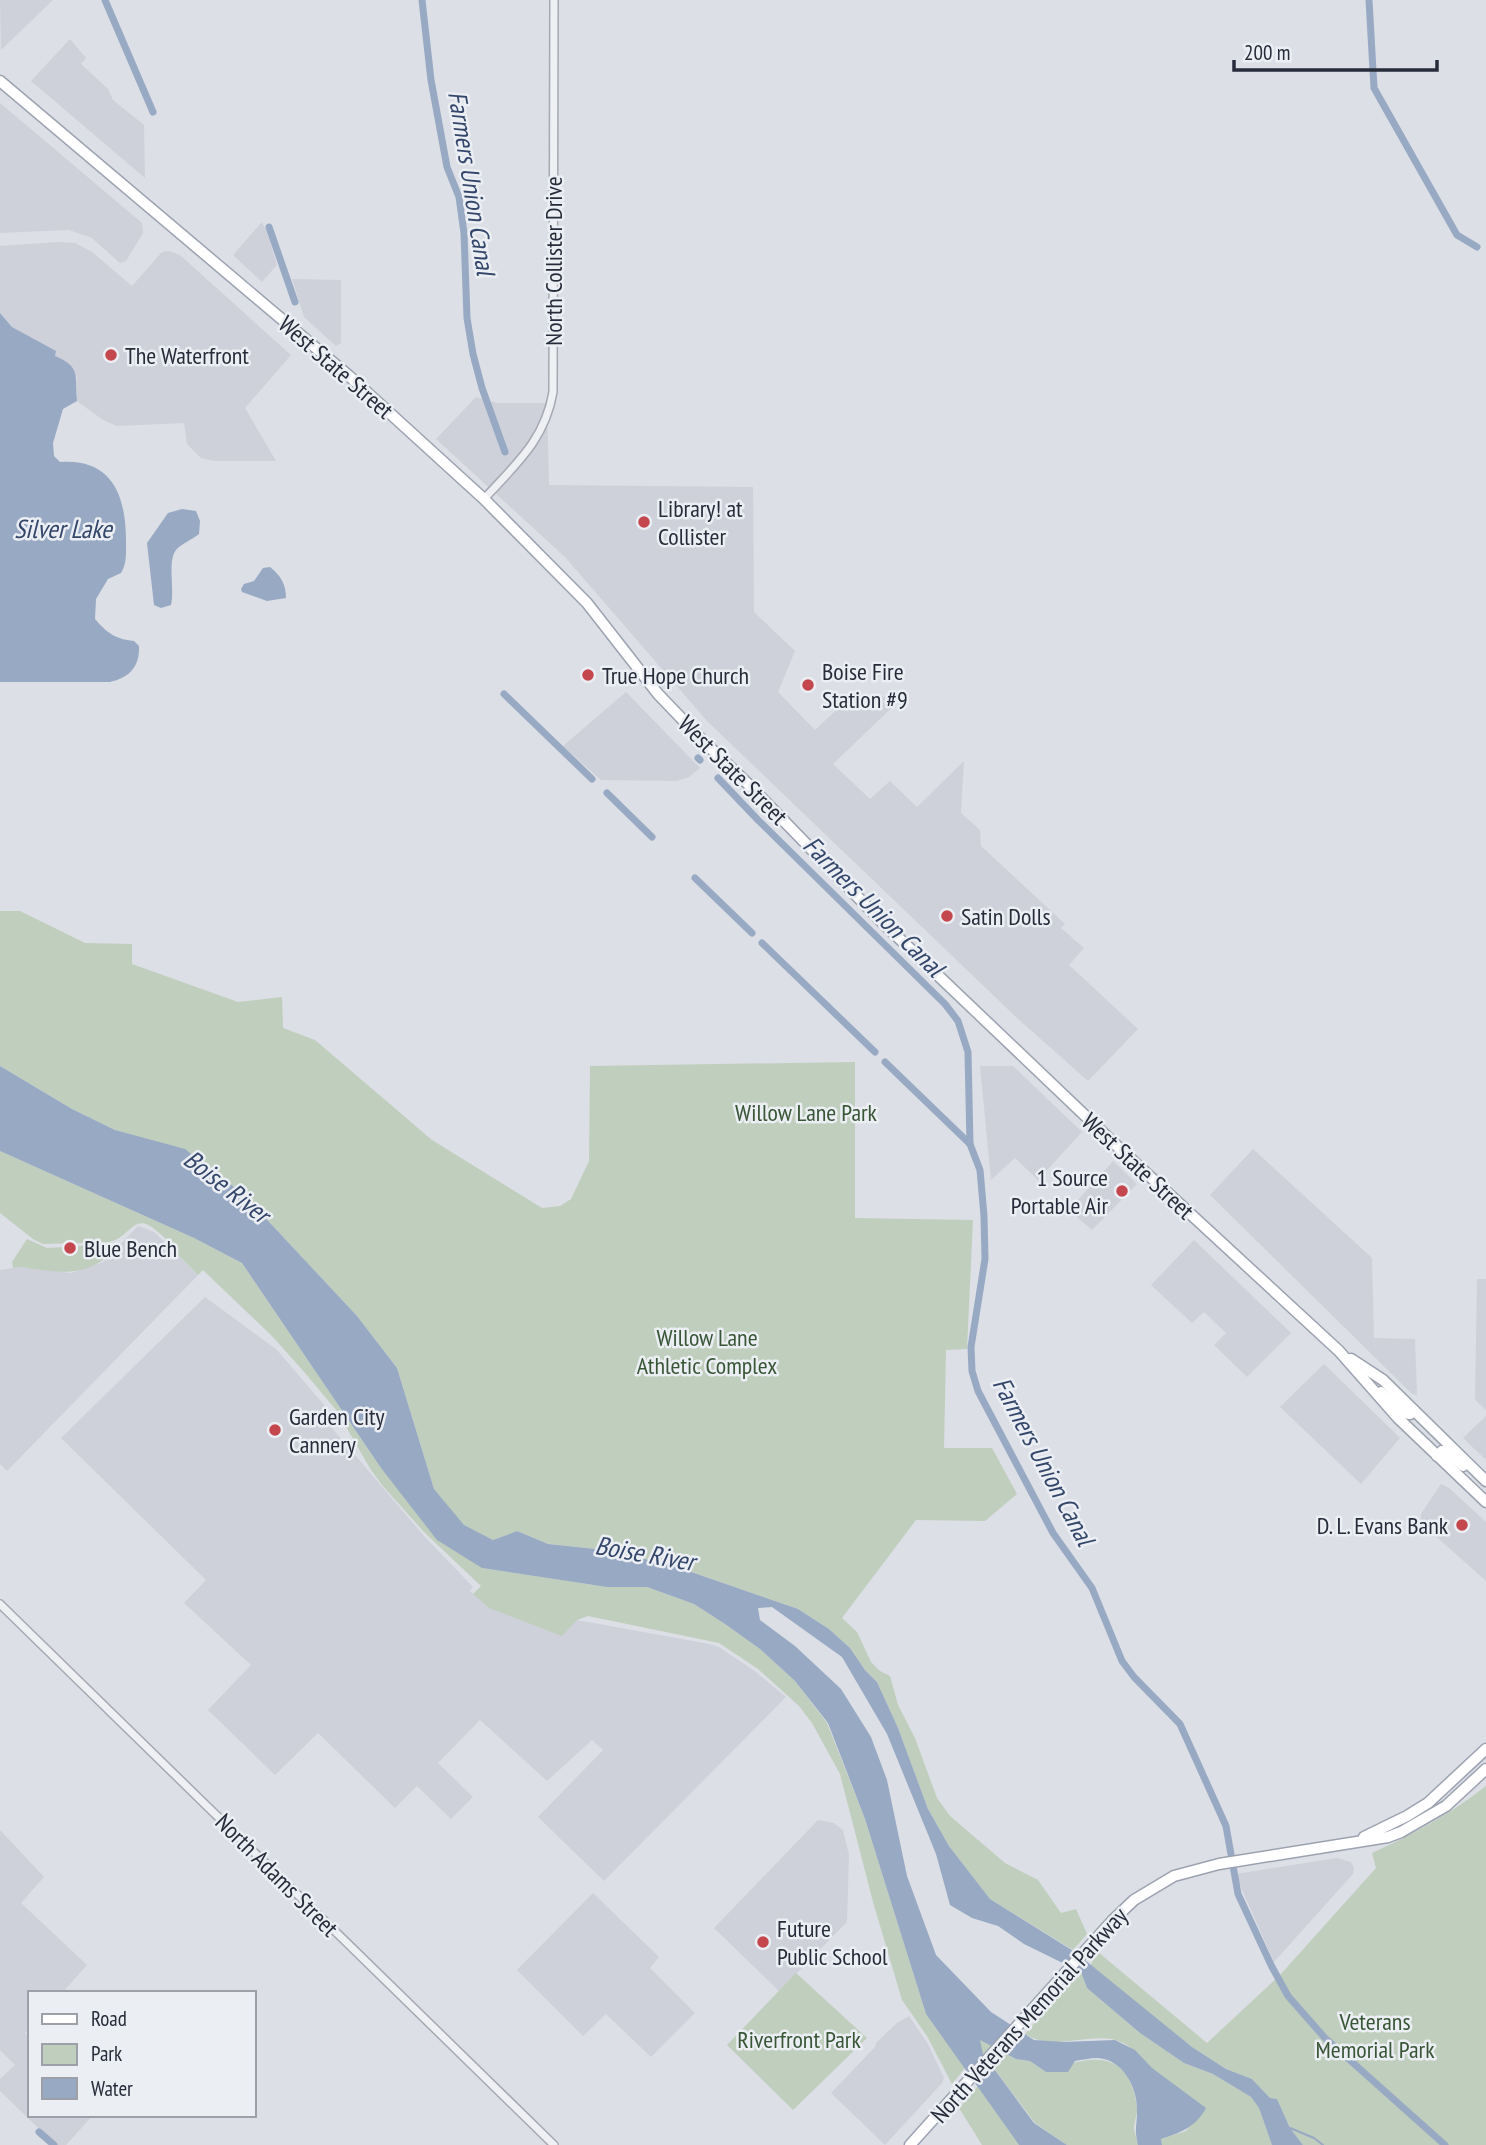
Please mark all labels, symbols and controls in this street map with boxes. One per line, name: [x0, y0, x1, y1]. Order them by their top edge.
scale bar: [1234, 28, 1437, 72]
text: 200 m: [1244, 39, 1290, 66]
water label: Farmers Union Canal: [441, 89, 503, 280]
street label: North Collister Drive: [538, 176, 569, 346]
street label: West State Street: [272, 309, 400, 426]
place label: The Waterfront: [125, 340, 249, 371]
marker: The Waterfront: [103, 347, 119, 363]
place label: Library! at Collister: [658, 493, 743, 552]
water label: Silver Lake: [14, 512, 114, 545]
marker: Library! at Collister: [636, 514, 652, 530]
place label: Boise Fire Station #9: [822, 656, 908, 715]
place label: True Hope Church: [602, 660, 749, 691]
marker: True Hope Church: [580, 667, 596, 683]
marker: Boise Fire Station #9: [800, 677, 816, 693]
street label: West State Street: [672, 709, 795, 832]
water label: Farmers Union Canal: [797, 829, 953, 985]
place label: Satin Dolls: [961, 901, 1051, 932]
marker: Satin Dolls: [939, 908, 955, 924]
park label: Willow Lane Park: [735, 1097, 878, 1128]
street label: West State Street: [1075, 1106, 1201, 1226]
water label: Boise River: [177, 1142, 280, 1232]
place label: 1 Source Portable Air: [1011, 1162, 1108, 1221]
marker: 1 Source Portable Air: [1114, 1183, 1130, 1199]
place label: Blue Bench: [84, 1233, 177, 1264]
marker: Blue Bench: [62, 1240, 78, 1256]
park label: Willow Lane Athletic Complex: [637, 1322, 777, 1381]
water label: Farmers Union Canal: [986, 1371, 1104, 1553]
place label: Garden City Cannery: [289, 1401, 385, 1460]
marker: Garden City Cannery: [267, 1422, 283, 1438]
place label: D. L. Evans Bank: [1317, 1510, 1449, 1541]
marker: D. L. Evans Bank: [1454, 1517, 1470, 1533]
water label: Boise River: [593, 1528, 701, 1579]
street label: North Adams Street: [209, 1807, 345, 1943]
street label: North Veterans Memorial Parkway: [924, 1901, 1134, 2129]
place label: Future Public School: [777, 1913, 888, 1972]
marker: Future Public School: [755, 1934, 771, 1950]
legend: [28, 1991, 256, 2117]
text: Road: [91, 2005, 127, 2032]
park label: Veterans Memorial Park: [1316, 2006, 1435, 2065]
park label: Riverfront Park: [737, 2024, 861, 2055]
text: Park: [91, 2040, 122, 2067]
text: Water: [91, 2075, 133, 2102]

